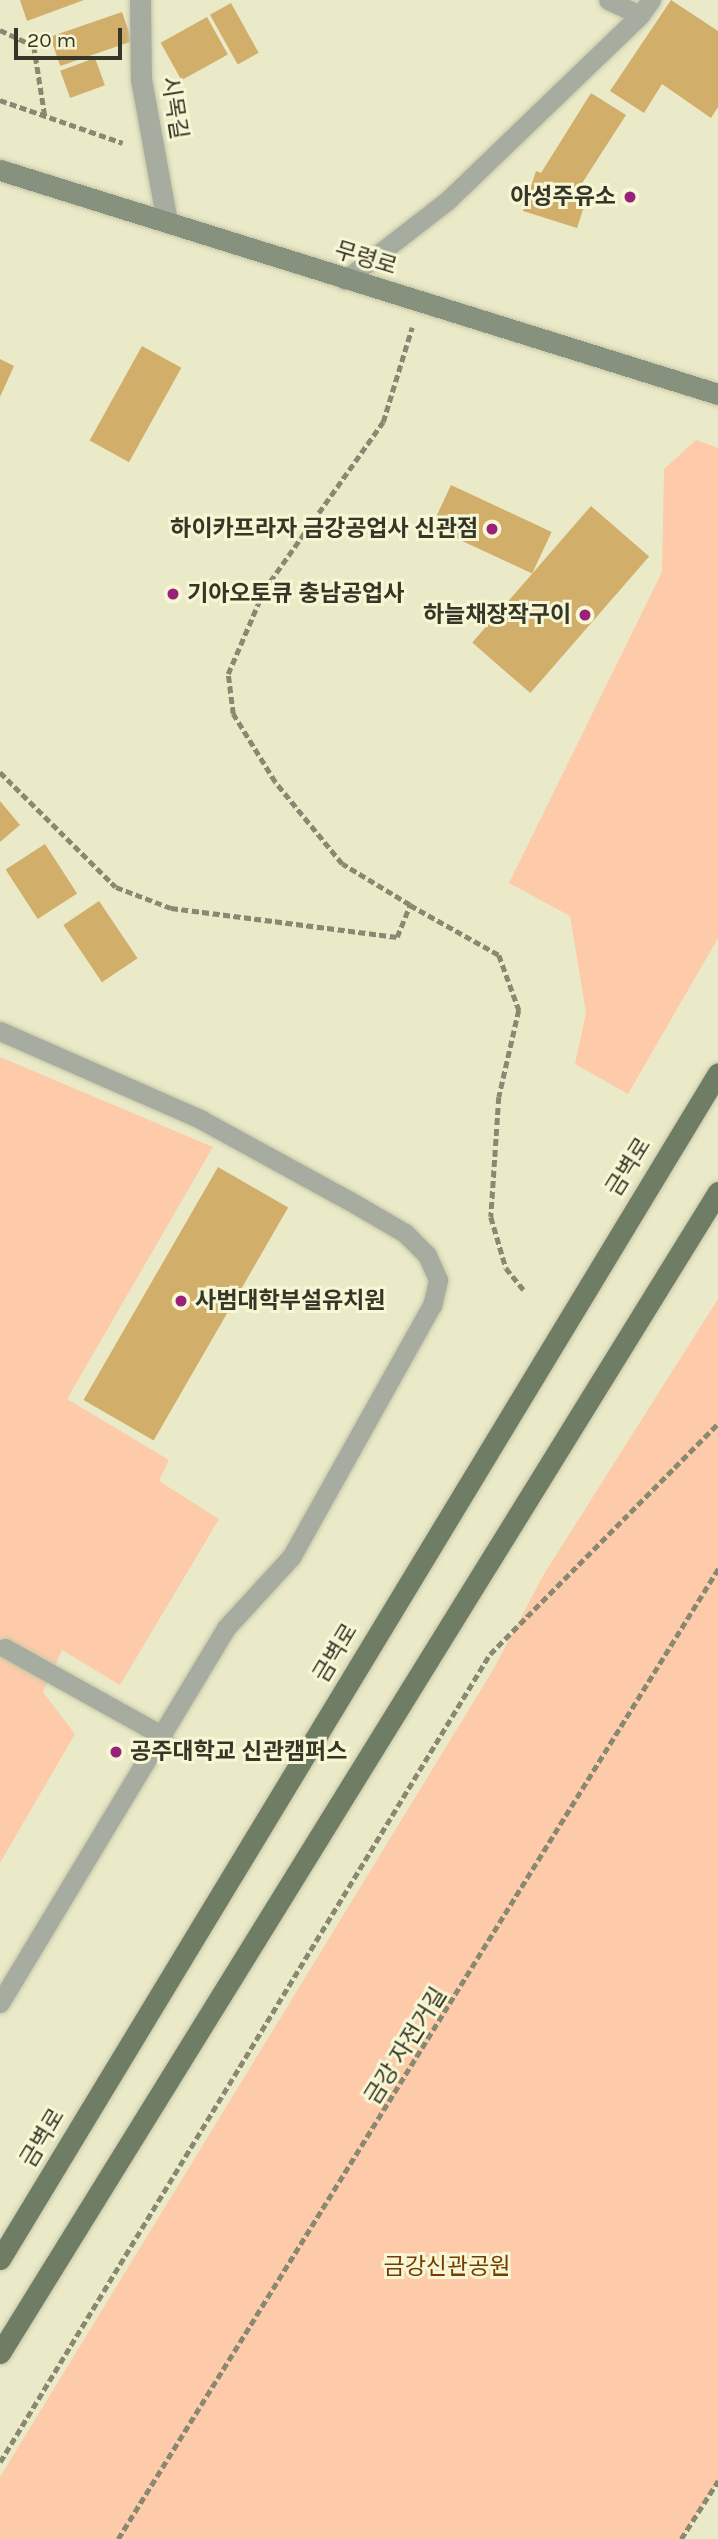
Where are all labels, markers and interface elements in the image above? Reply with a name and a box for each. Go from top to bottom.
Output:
scale bar [18,14,126,58]
text: 20 m [27,28,76,52]
street label: 시목길 [155,74,193,142]
place label: 아성주유소 [510,183,616,211]
marker: 아성주유소 [622,189,638,205]
street label: 무령로 [332,237,400,281]
place label: 하이카프라자 금강공업사 신관점 [170,515,478,543]
marker: 하이카프라자 금강공업사 신관점 [484,521,500,537]
place label: 기아오토큐 충남공업사 [187,580,404,608]
marker: 기아오토큐 충남공업사 [165,586,181,602]
place label: 하늘채장작구이 [423,601,571,629]
marker: 하늘채장작구이 [577,607,593,623]
street label: 금벽로 [600,1133,658,1201]
place label: 사범대학부설유치원 [195,1287,385,1315]
marker: 사범대학부설유치원 [173,1293,189,1309]
street label: 금벽로 [308,1619,364,1687]
place label: 공주대학교 신관캠퍼스 [130,1738,347,1766]
marker: 공주대학교 신관캠퍼스 [108,1744,124,1760]
street label: 금강 자전거길 [359,1983,453,2109]
street label: 금벽로 [15,2104,71,2172]
park label: 금강신관공원 [384,2253,510,2281]

